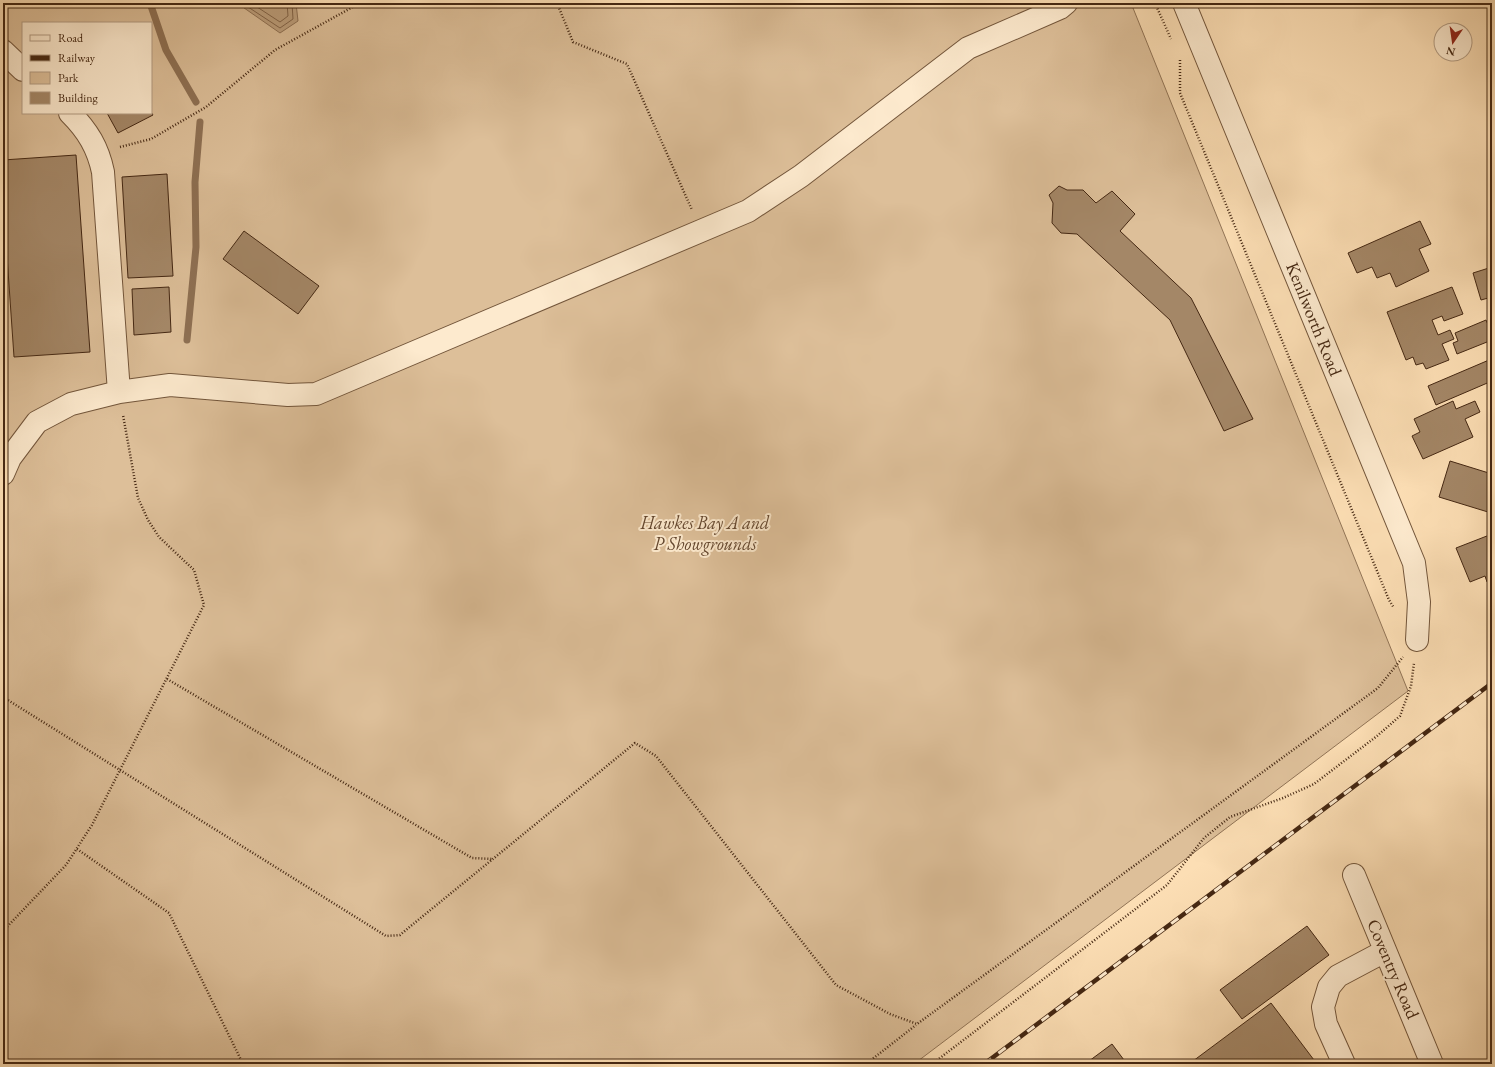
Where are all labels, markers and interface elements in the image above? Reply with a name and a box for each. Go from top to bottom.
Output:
legend [22,22,152,114]
north arrow [1433,22,1473,62]
text: Road [58,30,84,46]
text: N [1445,44,1457,60]
text: Railway [58,50,96,66]
text: Park [58,70,79,86]
text: Building [58,90,99,106]
street label: Kenilworth Road [1281,259,1348,380]
park label: Hawkes Bay A and P Showgrounds [640,511,770,556]
street label: Coventry Road [1362,915,1425,1023]

